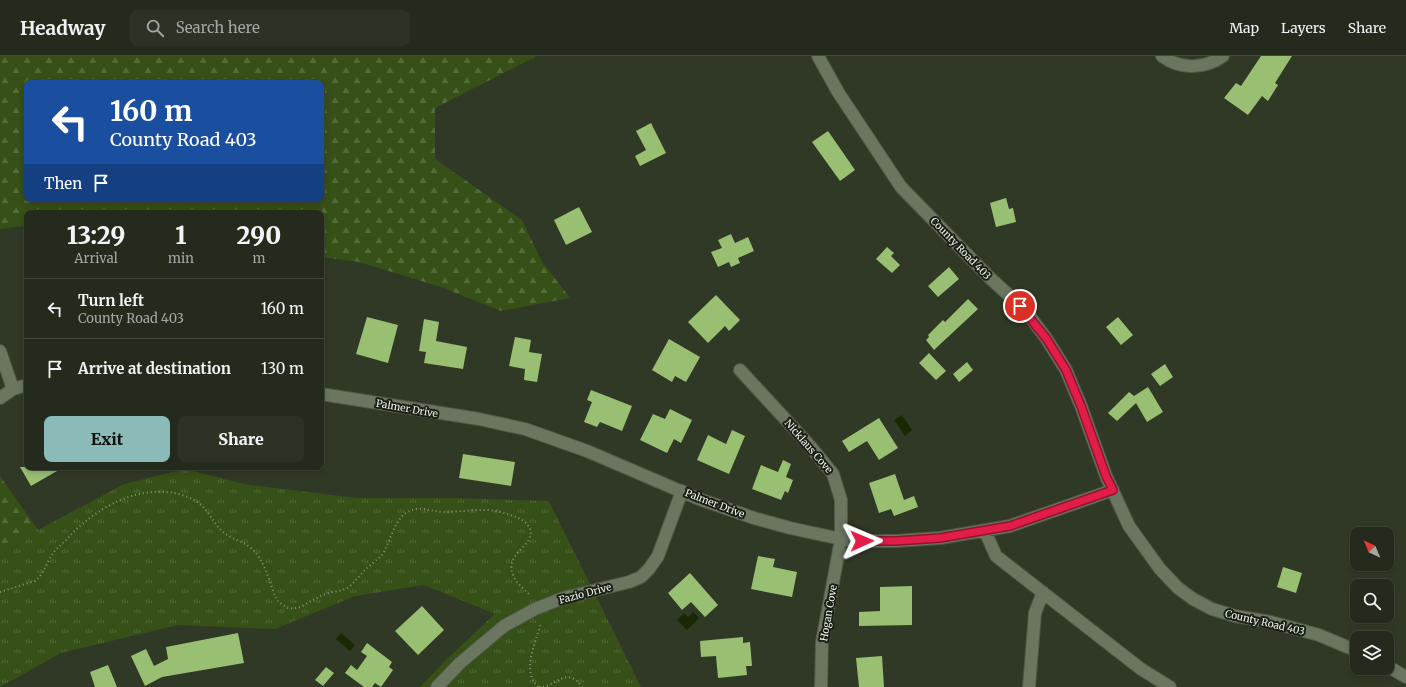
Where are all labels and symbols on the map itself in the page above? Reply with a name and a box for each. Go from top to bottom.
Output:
street label: County Road 403 [928,215,994,282]
pin [1003,289,1037,323]
street label: Palmer Drive [375,397,439,420]
street label: Nicklaus Cove [782,417,836,476]
street label: Palmer Drive [683,486,746,521]
position arrow [841,520,883,562]
north arrow [1350,527,1394,571]
street label: Fazio Drive [557,580,613,607]
street label: Hogan Cove [817,584,840,642]
street label: County Road 403 [1224,607,1306,638]

